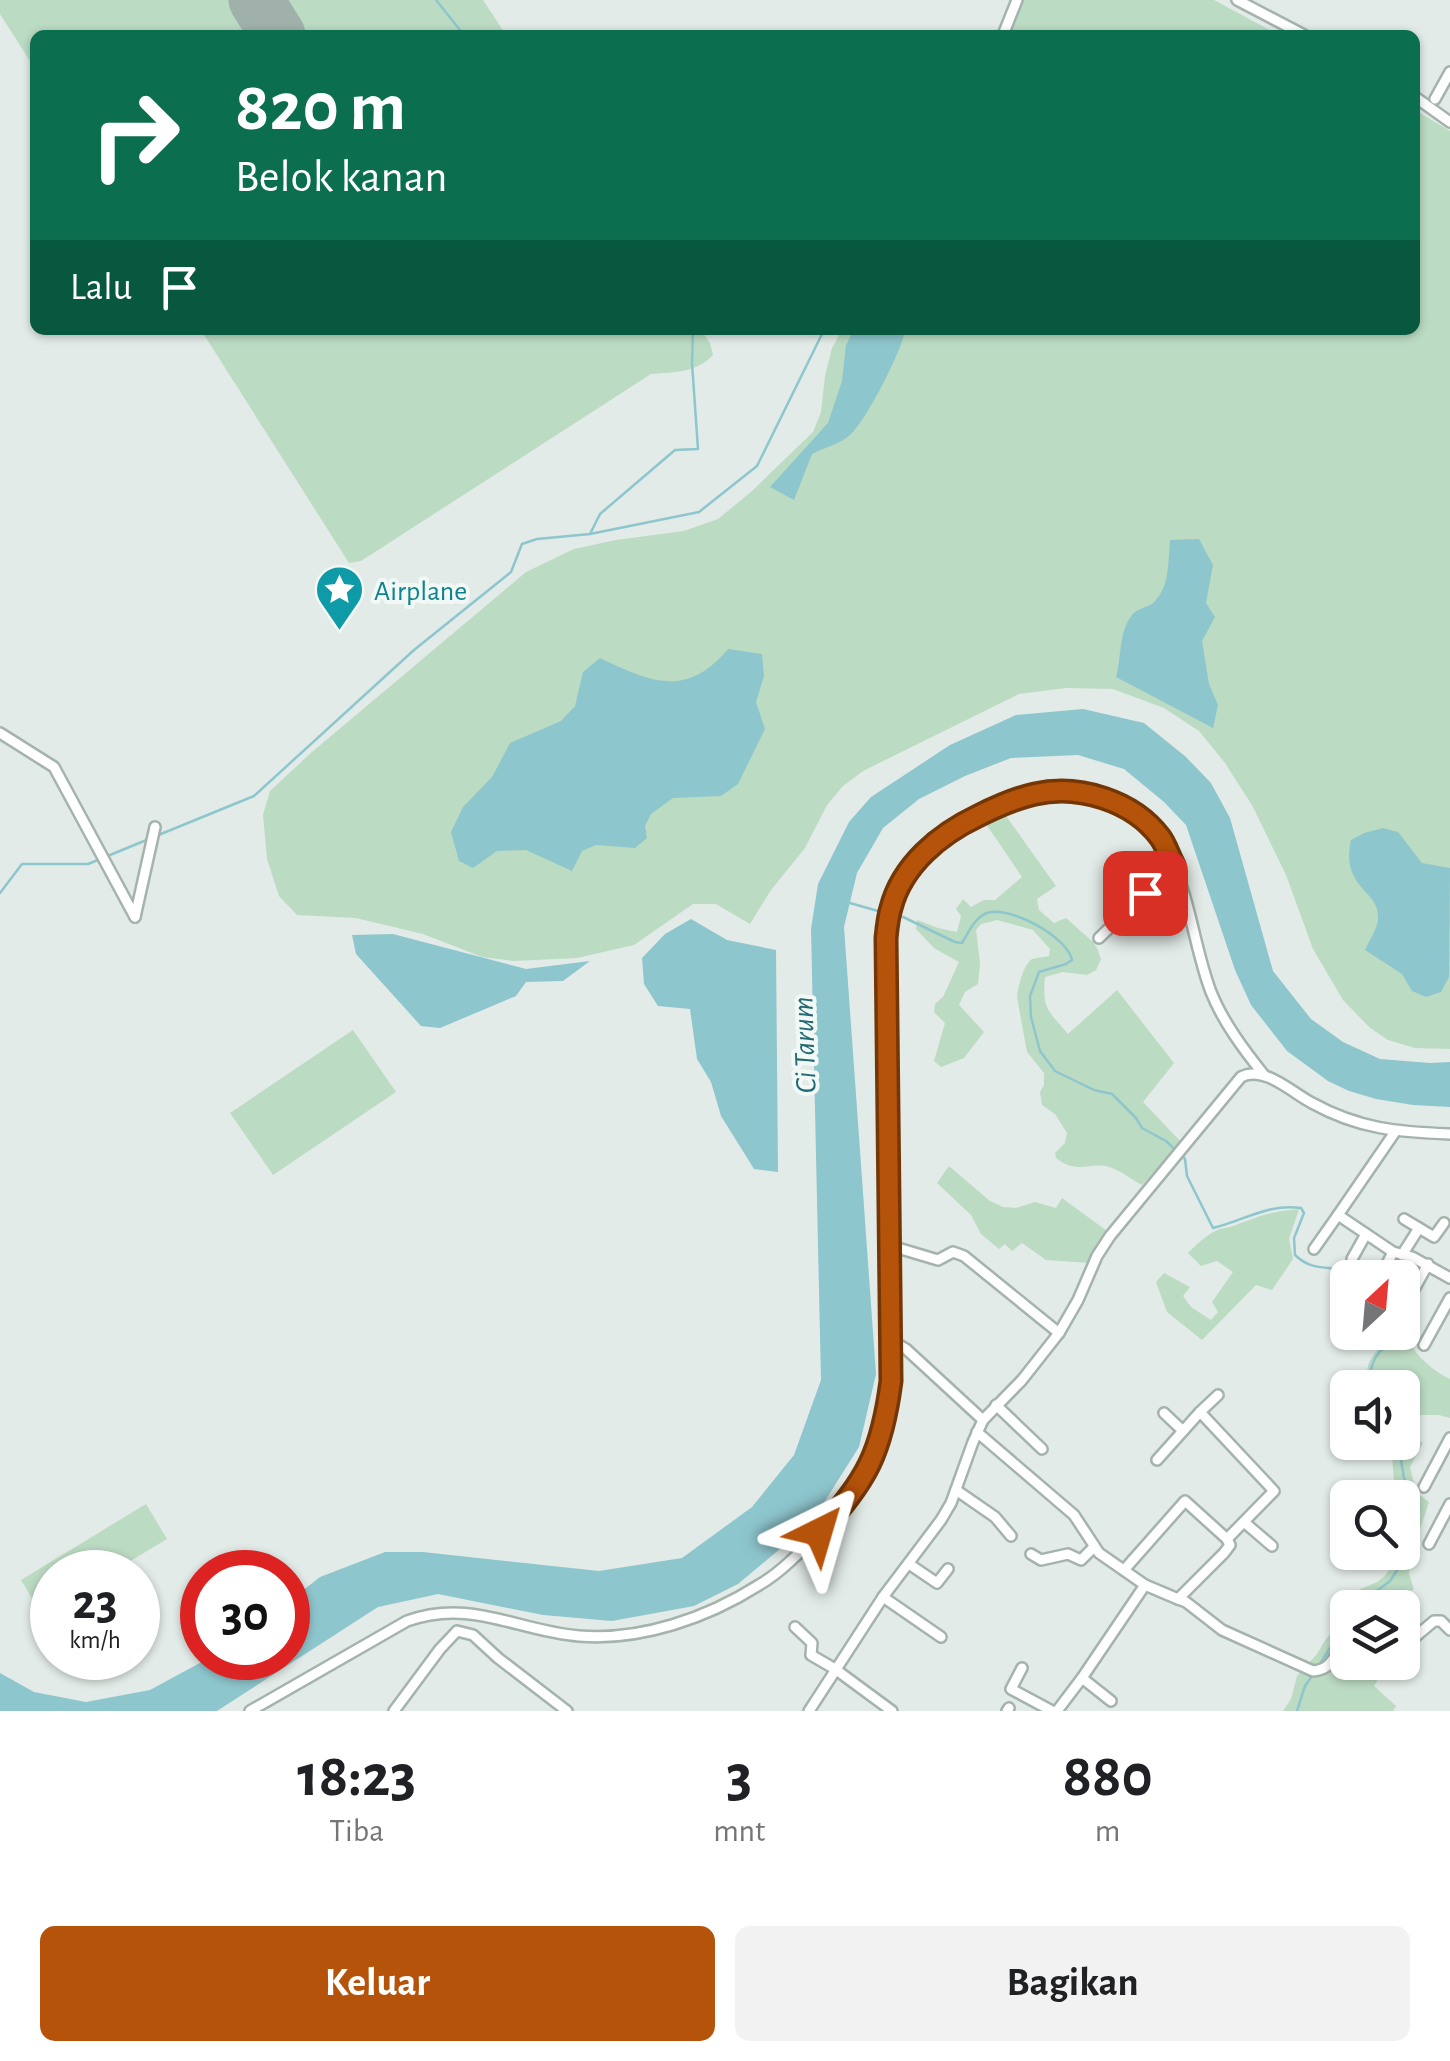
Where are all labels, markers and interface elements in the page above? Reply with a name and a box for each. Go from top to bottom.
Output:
icon: right [70,70,200,200]
text: 820 m [235,73,406,143]
text: Belok kanan [235,155,447,200]
icon: arrive [152,260,207,315]
text: Lalu [70,269,132,307]
place icon: Airplane [313,564,365,632]
place label: Airplane [374,578,467,606]
pin [1103,851,1188,936]
icon: arrive [1118,866,1173,921]
water label: Ci Tarum [788,996,822,1094]
north arrow [1330,1260,1420,1350]
map controls [1330,1260,1420,1680]
button: sound [1330,1370,1420,1460]
position arrow [767,1480,871,1584]
button: search [1330,1480,1420,1570]
speed limit sign: 30 [180,1550,310,1680]
text: 23 [72,1578,118,1628]
button: layers [1330,1590,1420,1680]
text: km/h [69,1628,121,1653]
text: 18:23 [297,1747,416,1807]
text: 3 [726,1747,752,1807]
text: 880 [1062,1747,1153,1807]
text: Tiba [329,1815,384,1847]
text: mnt [713,1815,765,1847]
text: m [1095,1815,1120,1847]
button: Keluar [40,1926,715,2041]
button: Bagikan [735,1926,1410,2041]

